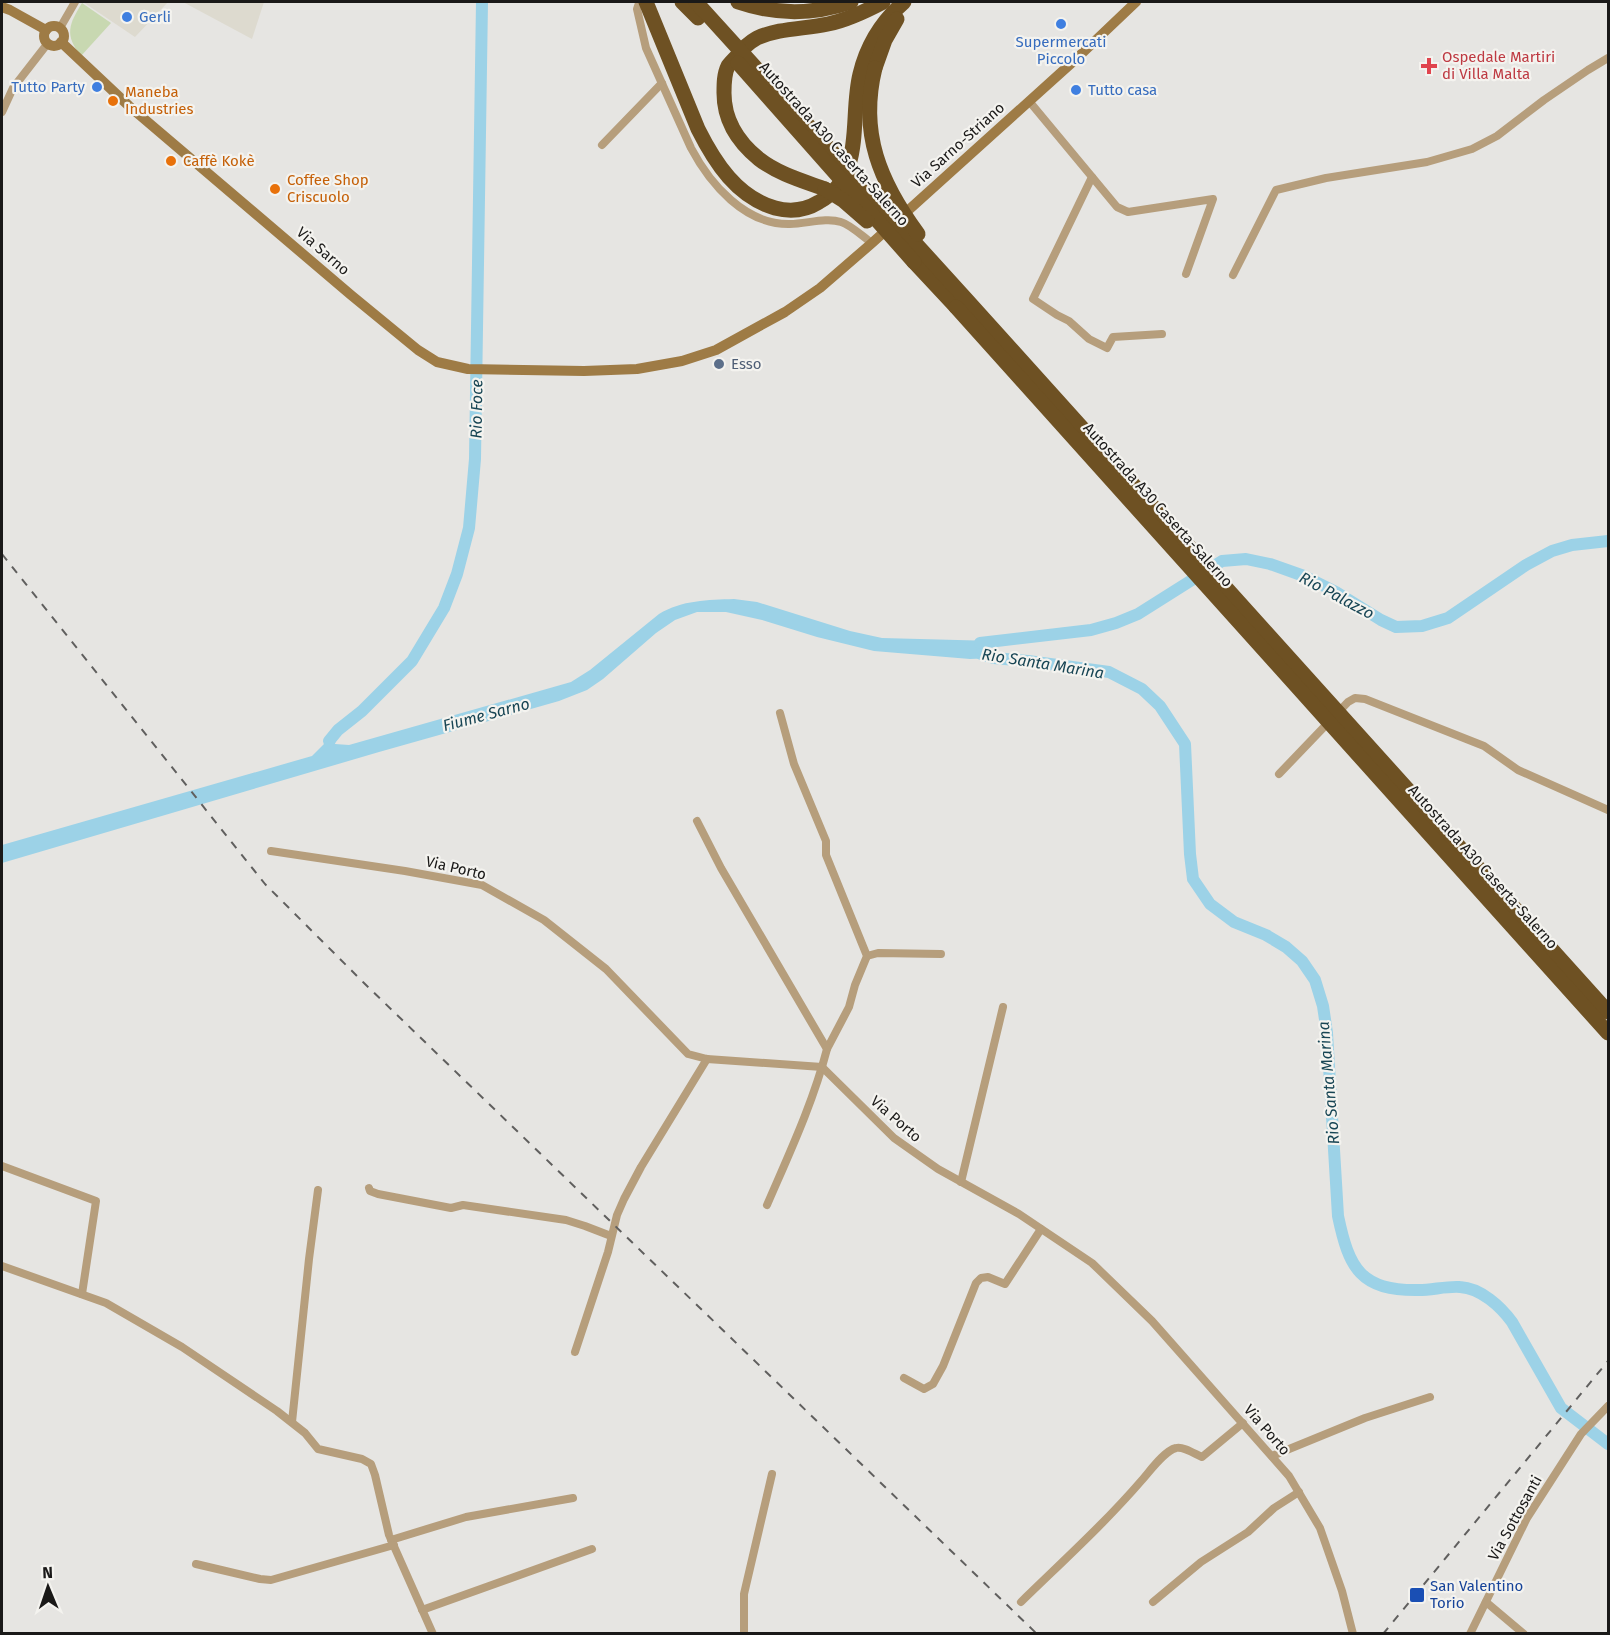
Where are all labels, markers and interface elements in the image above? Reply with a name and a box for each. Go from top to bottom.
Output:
place label: Gerli [139,8,171,26]
marker: Gerli [120,10,134,24]
marker: Supermercati Piccolo [1054,17,1068,31]
place label: Supermercati Piccolo [1016,33,1106,68]
place label: Ospedale Martiri di Villa Malta [1442,48,1555,83]
marker: Ospedale Martiri di Villa Malta [1420,57,1438,75]
street label: Autostrada A30 Caserta-Salerno [755,58,913,230]
place label: Tutto Party [11,78,86,96]
marker: Tutto Party [90,80,104,94]
place label: Tutto casa [1088,81,1157,99]
place label: Maneba Industries [125,83,194,118]
marker: Tutto casa [1069,83,1083,97]
marker: Maneba Industries [106,94,120,108]
street label: Via Sarno-Striano [908,98,1008,192]
place label: Caffè Kokè [183,152,255,170]
marker: Caffè Kokè [164,154,178,168]
place label: Coffee Shop Criscuolo [287,171,369,206]
marker: Coffee Shop Criscuolo [268,182,282,196]
street label: Via Sarno [293,223,353,279]
place label: Esso [731,355,762,373]
marker: Esso [712,357,726,371]
water label: Rio Foce [466,379,487,439]
street label: Autostrada A30 Caserta-Salerno [1079,419,1237,591]
water label: Rio Palazzo [1296,568,1377,623]
water label: Rio Santa Marina [980,644,1105,683]
water label: Fiume Sarno [441,694,532,735]
street label: Autostrada A30 Caserta-Salerno [1404,781,1562,953]
street label: Via Porto [424,852,488,884]
water label: Rio Santa Marina [1314,1021,1343,1145]
street label: Via Porto [867,1092,925,1146]
street label: Via Porto [1240,1401,1294,1459]
street label: Via Sottosanti [1484,1472,1546,1564]
north arrow [18,1557,78,1617]
text: N [42,1563,53,1582]
place label: San Valentino Torio [1430,1577,1523,1612]
marker: San Valentino Torio [1408,1586,1426,1604]

